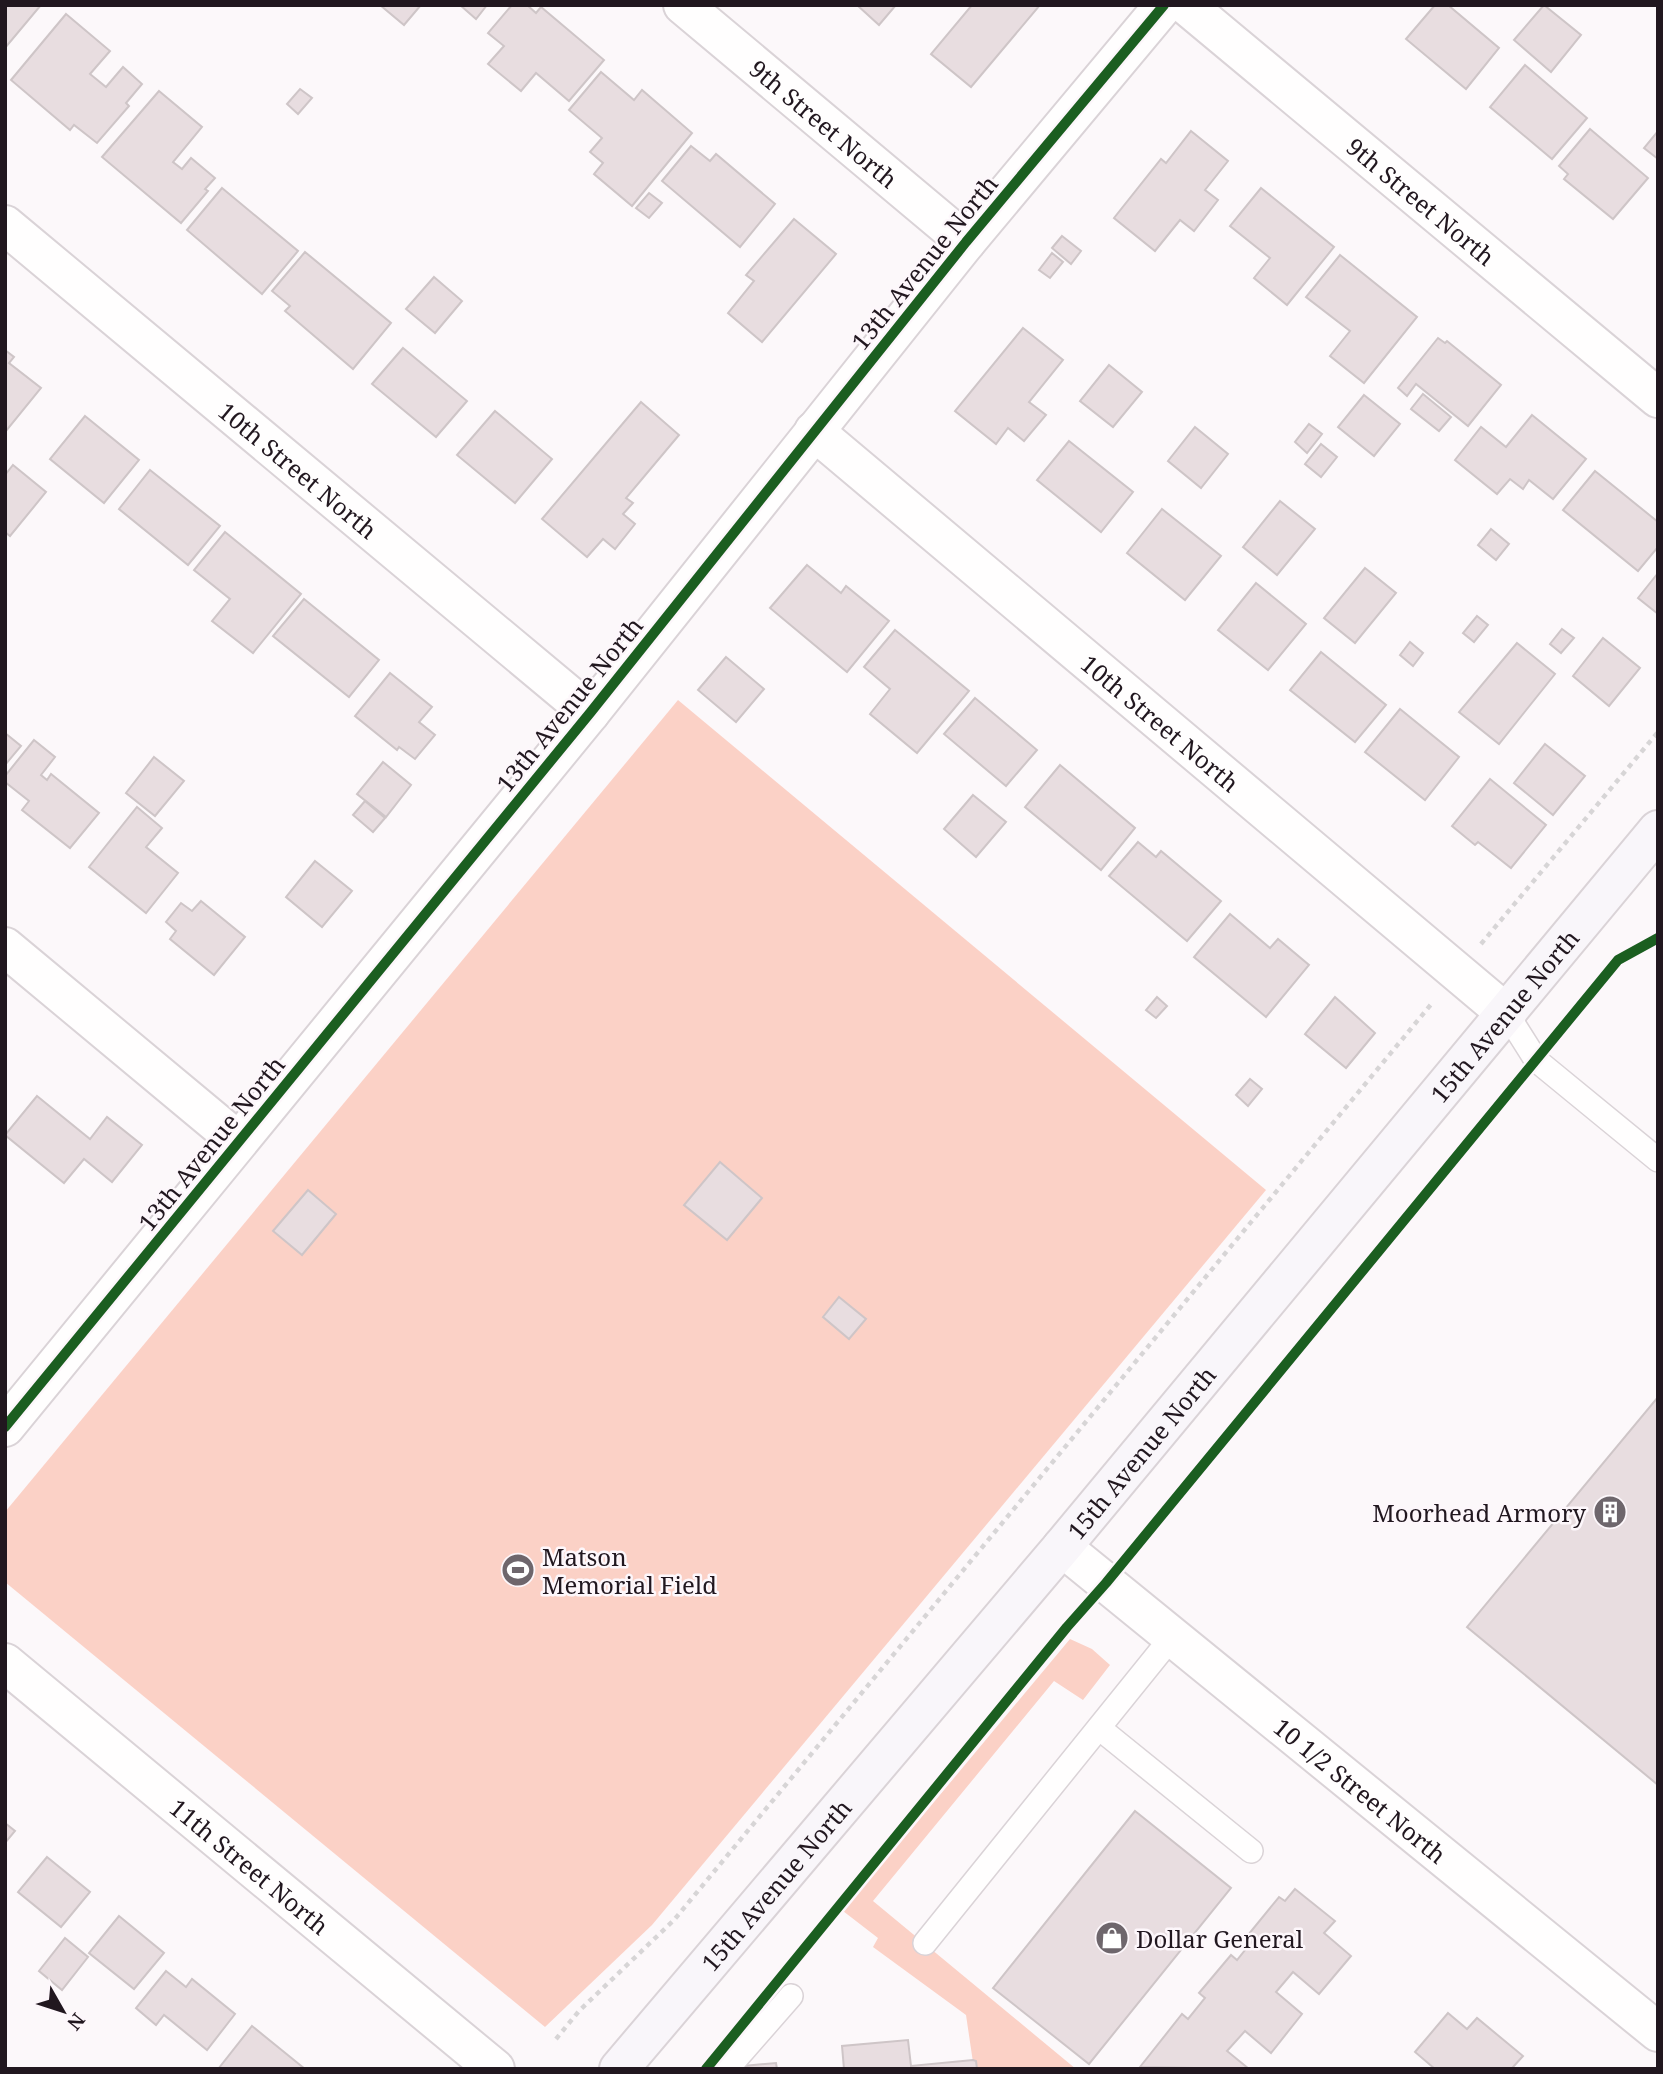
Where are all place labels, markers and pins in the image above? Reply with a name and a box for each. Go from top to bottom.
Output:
building icon: Moorhead Armory [1591,1493,1629,1531]
place label: Moorhead Armory [1372,1496,1586,1529]
place label: Matson Memorial Field [542,1540,717,1601]
sports icon: Matson Memorial Field [499,1551,537,1589]
shop icon: Dollar General [1093,1919,1131,1957]
place label: Dollar General [1136,1922,1304,1955]

